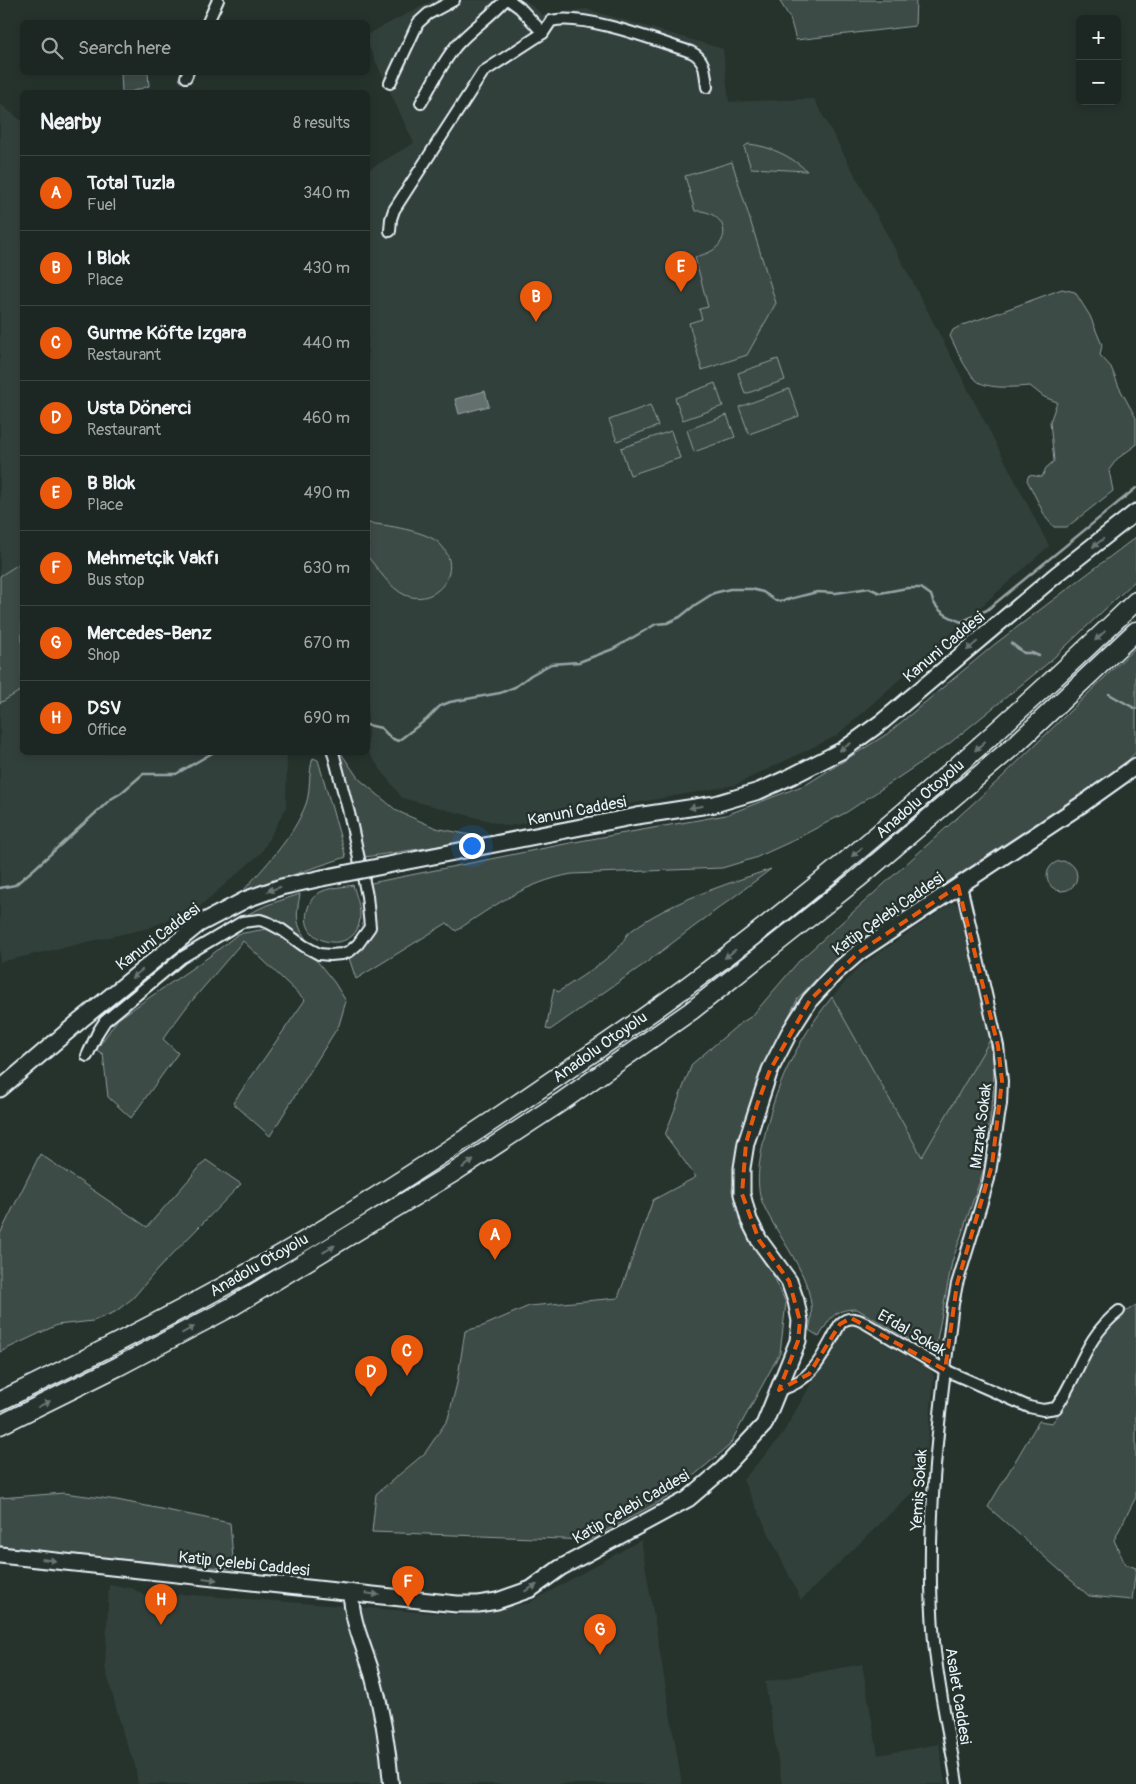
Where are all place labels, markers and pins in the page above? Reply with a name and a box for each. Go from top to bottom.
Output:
pin: E [665,251,697,292]
pin: B [520,281,552,322]
pin: A [479,1219,511,1260]
pin: C [391,1335,423,1376]
pin: D [355,1356,387,1397]
pin: F [392,1566,424,1607]
pin: H [145,1584,177,1625]
pin: G [584,1614,616,1655]

